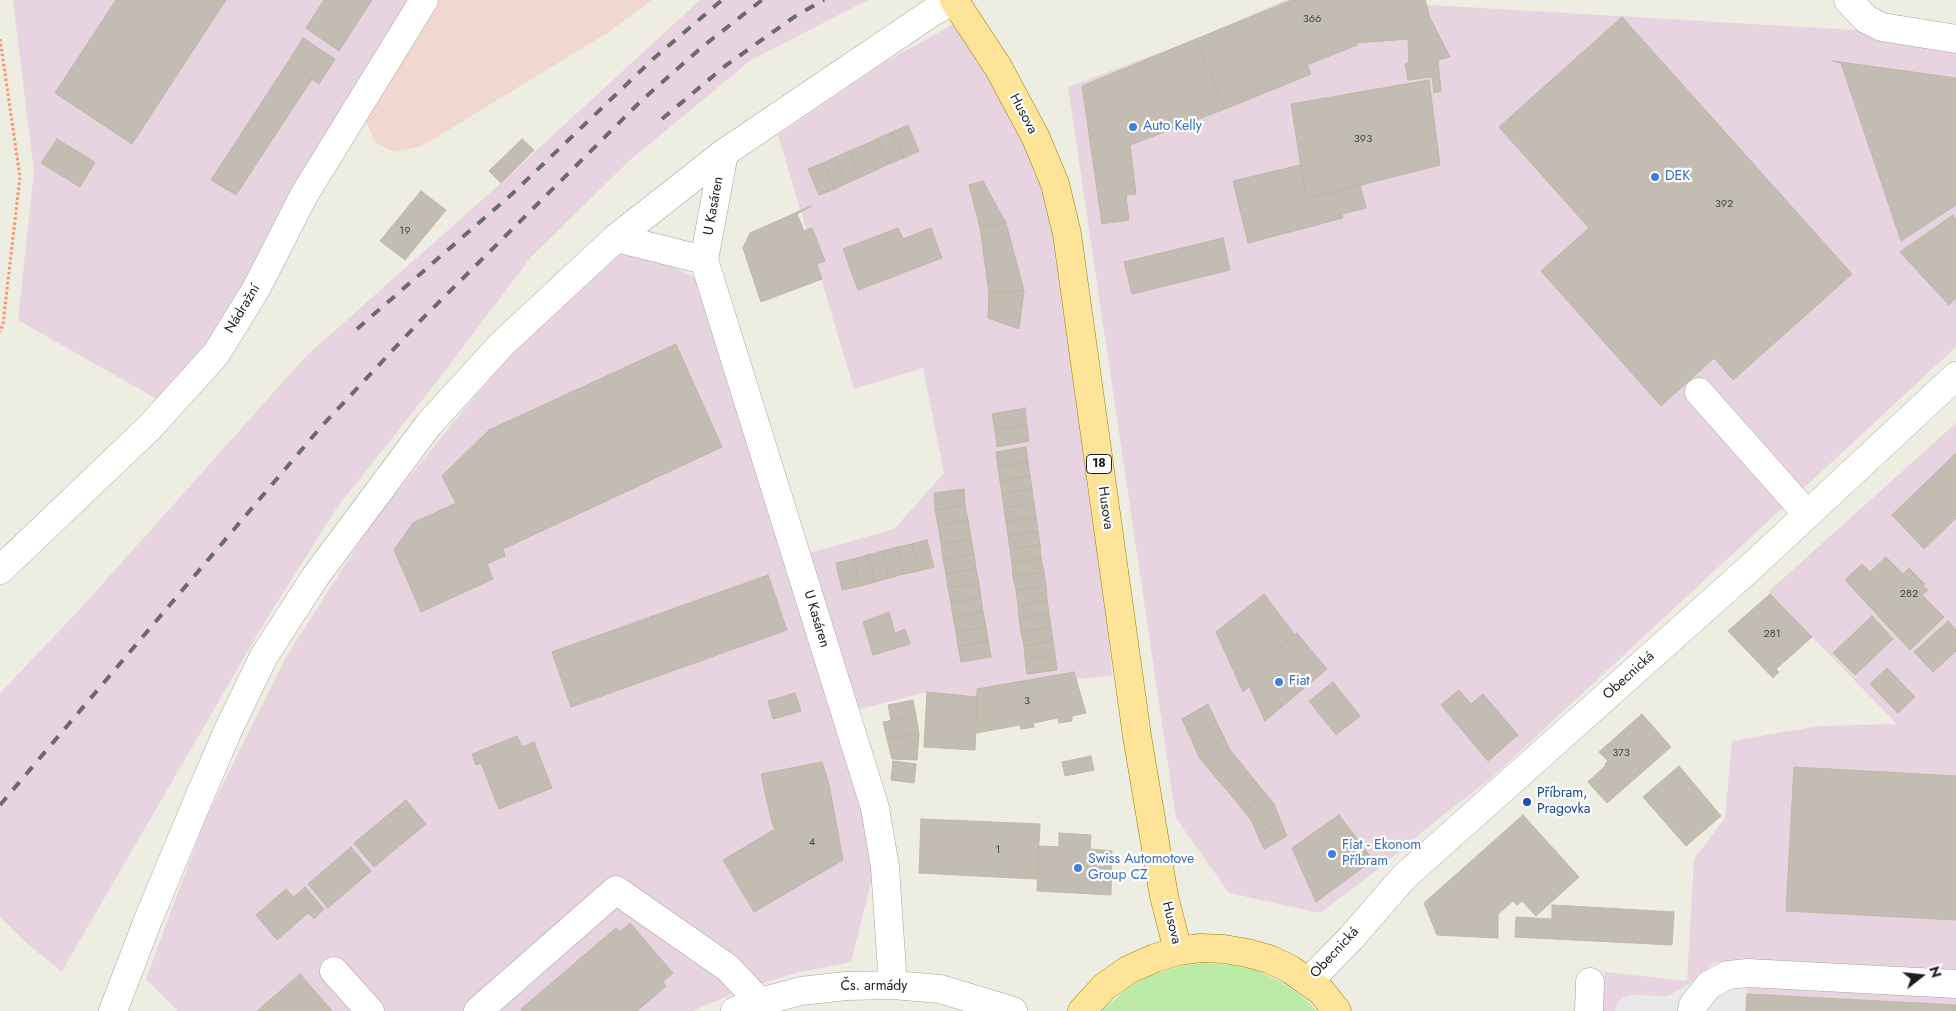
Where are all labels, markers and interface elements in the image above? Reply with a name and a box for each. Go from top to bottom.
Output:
house number: 366 [1303,12,1321,26]
street label: Husova [1005,91,1041,137]
place label: Auto Kelly [1143,119,1202,135]
marker: Auto Kelly [1127,121,1139,133]
house number: 393 [1354,132,1372,146]
place label: DEK [1665,169,1690,185]
marker: DEK [1649,171,1661,183]
street label: U Kasáren [701,175,727,237]
house number: 392 [1715,197,1733,211]
house number: 19 [399,224,411,238]
street label: Nádražní [222,281,264,337]
road number: 18 [1086,454,1112,474]
street label: Husova [1094,485,1116,531]
house number: 282 [1900,587,1918,601]
street label: U Kasáren [799,588,833,650]
house number: 281 [1763,627,1781,641]
street label: Obecnická [1600,648,1658,704]
place label: Fiat [1289,674,1310,690]
marker: Fiat [1273,676,1285,688]
house number: 3 [1024,694,1030,708]
house number: 373 [1612,746,1630,760]
place label: Příbram, Pragovka [1537,786,1590,819]
marker: Příbram, Pragovka [1521,796,1533,808]
house number: 4 [809,835,815,849]
place label: Fiat - Ekonom Příbram [1342,838,1421,870]
house number: 1 [996,843,1000,857]
marker: Fiat - Ekonom Příbram [1326,848,1338,860]
place label: Swiss Automotove Group CZ [1088,852,1194,884]
marker: Swiss Automotove Group CZ [1072,862,1084,874]
street label: Husova [1158,900,1184,946]
street label: Obecnická [1307,924,1363,982]
north arrow [1896,951,1946,1001]
text: N [1924,964,1947,980]
street label: Čs. armády [840,979,908,995]

